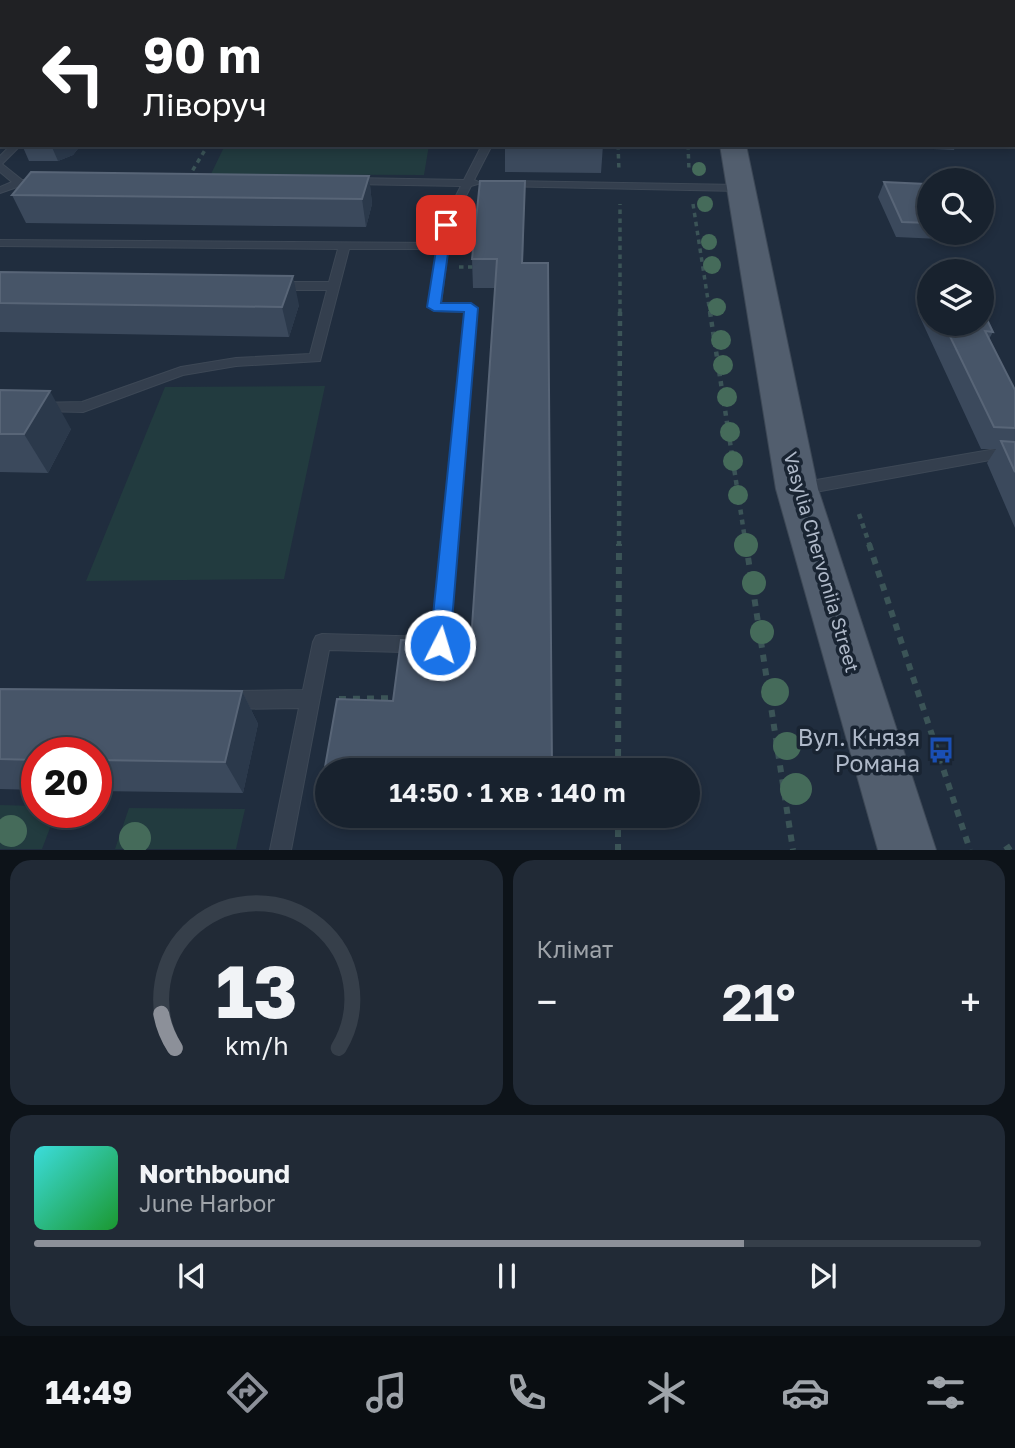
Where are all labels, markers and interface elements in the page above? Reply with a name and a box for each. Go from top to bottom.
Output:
text: 90 m [143,25,261,84]
icon: left [28,28,119,119]
text: Ліворуч [143,85,267,123]
map controls [917,168,994,336]
button: search [917,168,994,245]
pin [416,195,476,255]
icon: arrive [427,206,465,244]
button: layers [917,259,994,336]
street label: Vasylia Chervoniia Street [779,449,865,675]
position arrow [403,608,477,682]
place label: Вул. Князя Романа [798,723,920,777]
bus stop icon: Вул. Князя Романа [926,735,956,765]
speed limit sign: 20 [21,737,112,828]
text: 14:50 · 1 хв · 140 m [389,777,626,808]
text: Клімат [537,935,613,963]
text: 13 [215,948,297,1035]
text: 21° [722,970,796,1032]
text: − [537,979,557,1024]
text: + [960,979,981,1024]
text: km/h [224,1030,288,1061]
text: Northbound [139,1158,290,1189]
text: June Harbor [139,1189,275,1217]
icon: previous [173,1257,211,1295]
icon: pause [488,1257,526,1295]
icon: next [804,1257,842,1295]
icon: directions [223,1368,272,1417]
icon: music [362,1368,411,1417]
icon: phone [502,1368,551,1417]
icon: climate [642,1368,691,1417]
icon: car [781,1368,830,1417]
icon: filters [921,1368,970,1417]
text: 14:49 [45,1373,132,1411]

